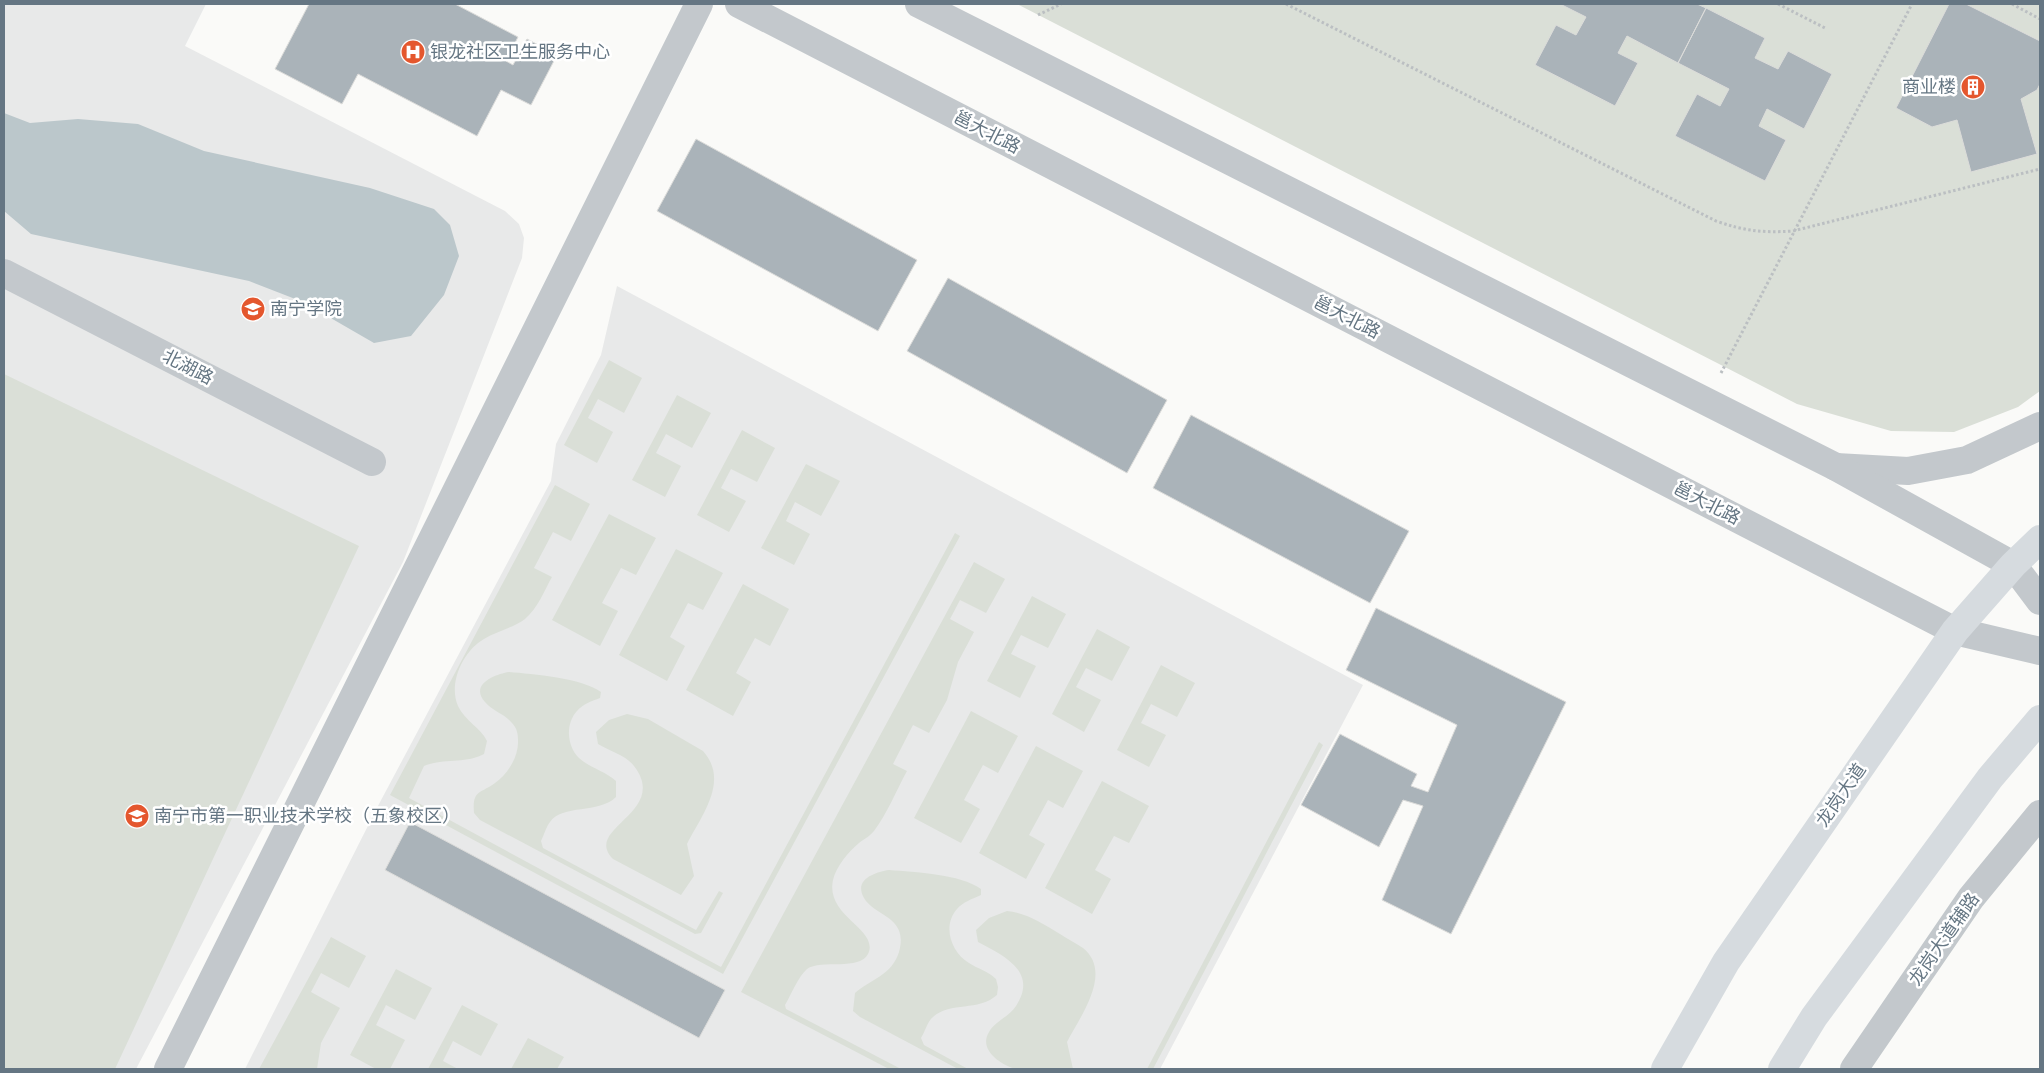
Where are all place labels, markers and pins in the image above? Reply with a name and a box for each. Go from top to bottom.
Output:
hospital icon: 银龙社区卫生服务中心 [400,39,426,65]
place label: 银龙社区卫生服务中心 [430,40,610,63]
building icon: 商业楼 [1960,74,1986,100]
place label: 商业楼 [1902,75,1956,98]
school or university icon: 南宁学院 [240,296,266,322]
place label: 南宁学院 [270,297,342,320]
school or university icon: 南宁市第一职业技术学校（五象校区） [124,803,150,829]
place label: 南宁市第一职业技术学校（五象校区） [154,804,460,827]

